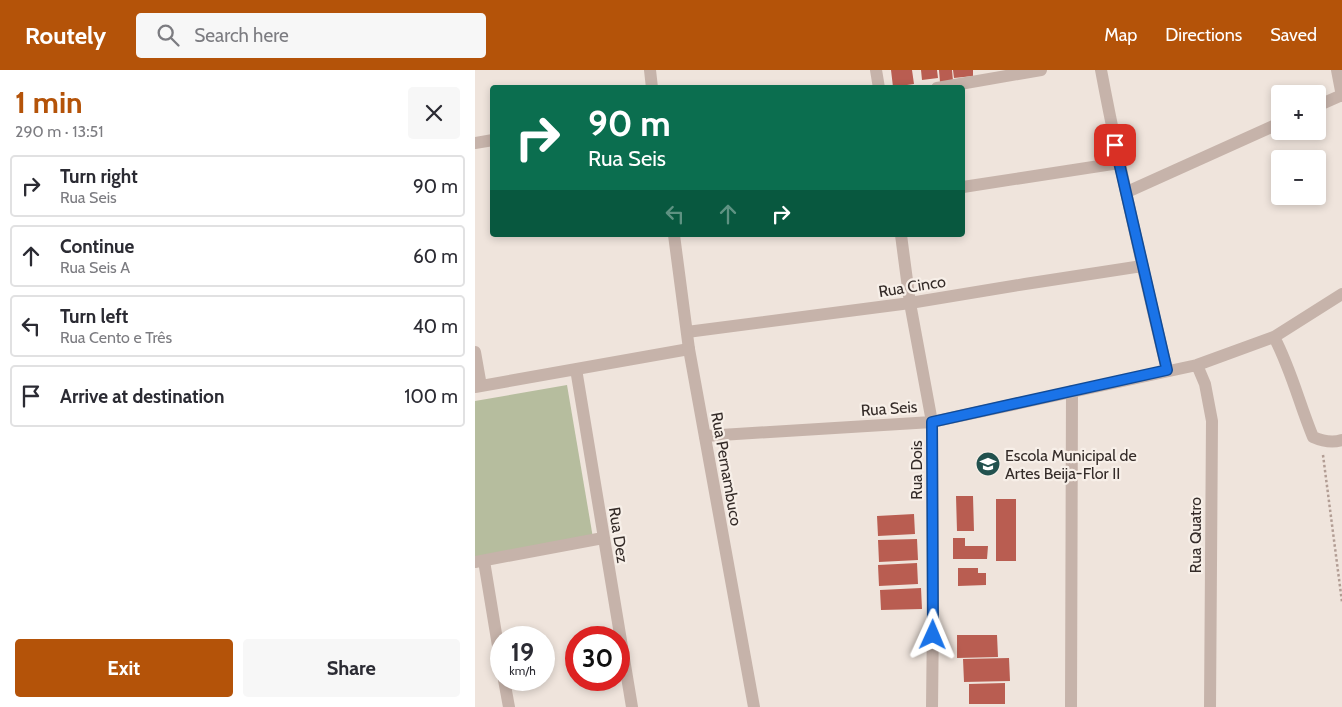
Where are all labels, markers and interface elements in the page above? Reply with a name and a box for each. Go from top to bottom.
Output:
search box [136,13,486,58]
text: Routely [25,21,106,50]
icon: search [154,21,182,49]
text: Search here [194,24,289,47]
text: Map [1104,24,1137,46]
text: Directions [1165,24,1242,46]
text: Saved [1270,24,1317,46]
text: 1 min [15,84,83,121]
map controls [1271,85,1326,205]
button: + [1271,85,1326,140]
button: close [408,87,460,139]
text: 90 m [588,102,671,145]
icon: right [505,105,570,170]
text: 290 m · 13:51 [15,122,103,141]
pin [1094,124,1136,166]
icon: arrive [1101,131,1129,159]
text: Rua Seis [588,145,666,172]
button: − [1271,150,1326,205]
text: Turn right [60,165,138,188]
icon: right [17,172,45,200]
text: 90 m [413,175,458,198]
text: Rua Seis [60,188,117,207]
icon: left [661,200,689,228]
icon: ahead [714,200,742,228]
icon: right [767,200,795,228]
text: Continue [60,235,134,258]
icon: ahead [17,242,45,270]
text: 60 m [413,245,458,268]
text: Rua Seis A [60,258,130,277]
street label: Rua Cinco [877,272,947,301]
text: Turn left [60,305,128,328]
icon: left [17,312,45,340]
text: 40 m [413,315,458,338]
text: Rua Cento e Três [60,328,172,347]
icon: arrive [17,382,45,410]
text: Arrive at destination [60,385,224,408]
text: 100 m [404,385,458,408]
street label: Rua Seis [860,397,918,420]
street label: Rua Pernambuco [707,411,746,528]
street label: Rua Dois [907,440,926,500]
place label: Escola Municipal de Artes Beija-Flor II [1005,446,1137,483]
school or university icon: Escola Municipal de Artes Beija-Flor II [975,451,1001,477]
street label: Rua Quatro [1186,497,1205,573]
street label: Rua Dez [605,506,632,565]
position arrow [906,608,958,660]
speed limit sign: 30 [565,626,630,691]
text: 19 [511,637,534,667]
button: Exit [15,639,233,697]
button: Share [243,639,460,697]
text: km/h [509,663,536,678]

